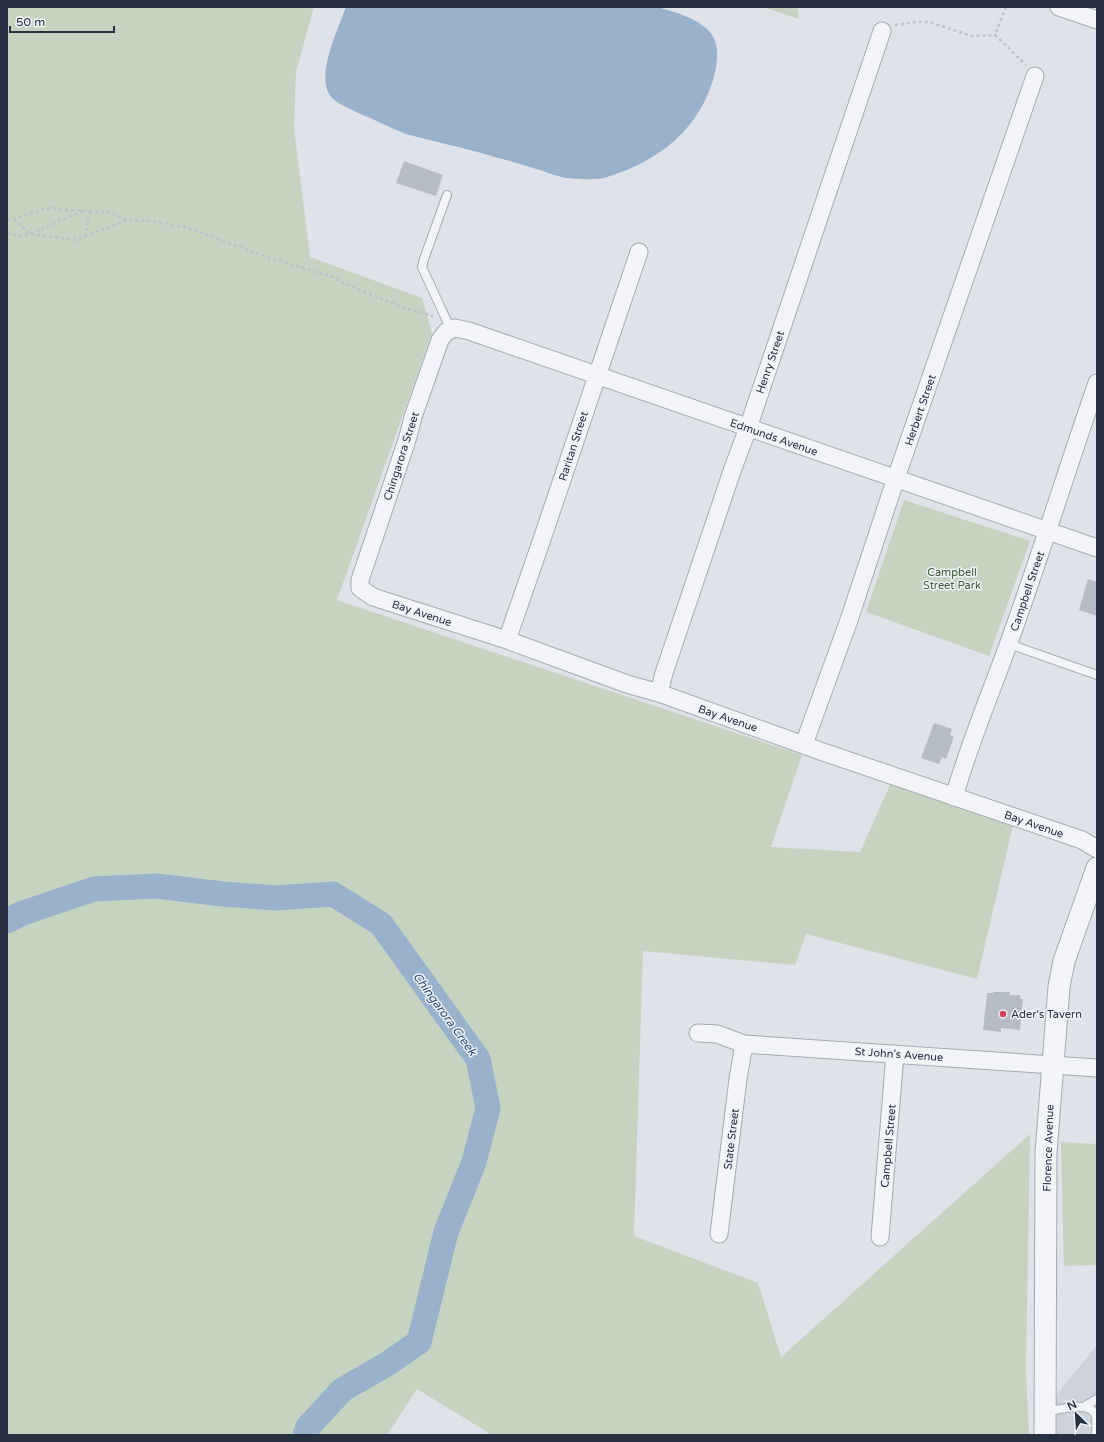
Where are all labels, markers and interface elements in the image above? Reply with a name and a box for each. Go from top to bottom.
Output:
scale bar [10,8,114,34]
text: 50 m [16,15,45,29]
street label: Henry Street [754,329,787,395]
street label: Herbert Street [902,373,939,447]
street label: Chingarora Street [381,410,422,502]
street label: Raritan Street [556,410,591,483]
street label: Edmunds Avenue [728,416,819,459]
street label: Campbell Street [1008,549,1047,633]
park label: Campbell Street Park [923,566,981,592]
street label: Bay Avenue [390,598,453,629]
street label: Bay Avenue [696,702,759,735]
street label: Bay Avenue [1002,808,1065,841]
water label: Chingarora Creek [410,970,481,1059]
place label: Ader's Tavern [1011,1008,1082,1021]
marker: Ader's Tavern [998,1009,1008,1019]
street label: St John's Avenue [854,1045,944,1064]
street label: Campbell Street [878,1104,899,1188]
street label: Florence Avenue [1040,1104,1057,1192]
street label: State Street [721,1108,742,1170]
north arrow [1056,1394,1096,1434]
text: N [1065,1398,1079,1413]

